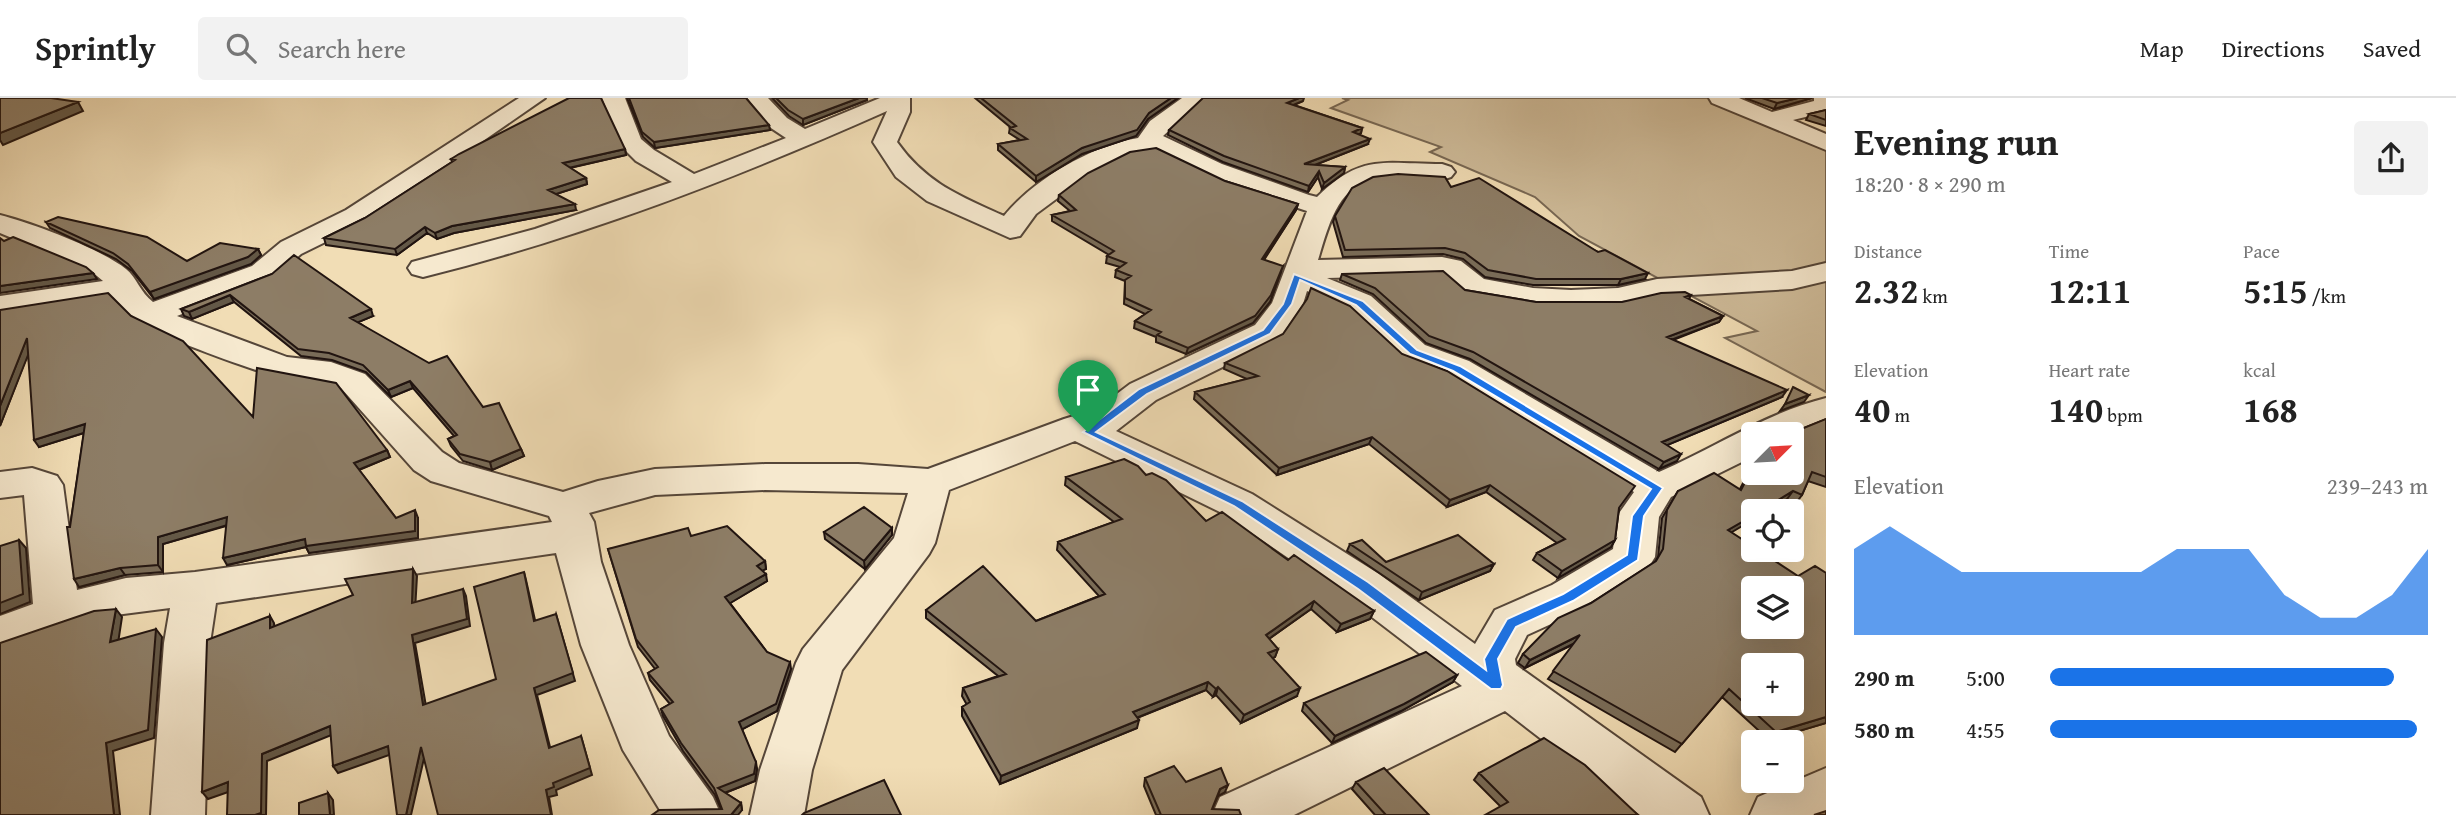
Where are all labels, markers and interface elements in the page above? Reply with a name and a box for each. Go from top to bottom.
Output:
search box [198,17,688,80]
text: Sprintly [35,24,156,72]
icon: search [222,29,260,67]
text: Search here [278,29,406,68]
text: Map [2140,31,2184,66]
text: Directions [2222,31,2325,66]
text: Saved [2363,31,2421,66]
text: Evening run [1854,113,2058,169]
button: share [2354,121,2428,195]
text: 18:20 · 8 × 290 m [1854,167,2006,200]
text: Distance [1854,237,1922,265]
text: Time [2049,237,2089,265]
text: Pace [2243,237,2280,265]
text: 2.32 [1854,265,1918,316]
text: 12:11 [2049,265,2131,316]
text: 5:15 [2243,265,2308,316]
text: km [1918,282,1948,310]
text: /km [2308,282,2346,310]
text: Elevation [1854,356,1928,384]
text: Heart rate [2049,356,2130,384]
text: kcal [2243,356,2276,384]
pin [1058,360,1118,432]
icon: arrive [1069,371,1107,409]
text: 40 [1854,384,1890,435]
text: 140 [2049,384,2103,435]
text: 168 [2243,384,2298,435]
text: m [1890,401,1910,429]
text: bpm [2103,401,2143,429]
north arrow [1741,422,1804,485]
map controls [1741,422,1804,793]
text: Elevation [1854,469,1944,502]
text: 239–243 m [2327,469,2428,502]
button: locate [1741,499,1804,562]
button: layers [1741,576,1804,639]
button: + [1741,653,1804,716]
text: 290 m [1854,661,1915,694]
text: 5:00 [1966,661,2005,694]
text: 580 m [1854,713,1915,746]
text: 4:55 [1966,713,2005,746]
button: − [1741,730,1804,793]

